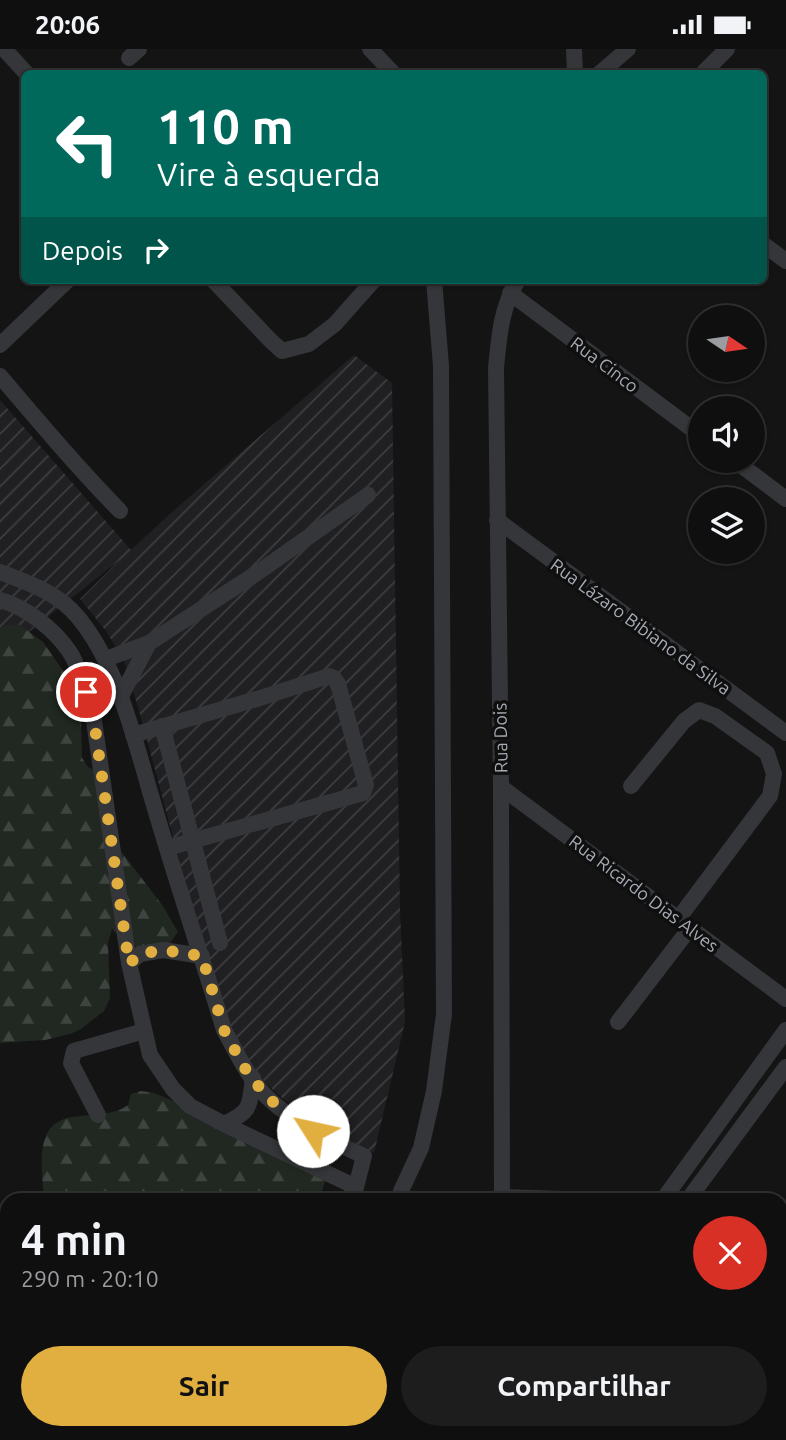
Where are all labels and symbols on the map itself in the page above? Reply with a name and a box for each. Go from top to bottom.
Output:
north arrow [688,305,765,381]
street label: Rua Cinco [567,332,643,396]
street label: Rua Lázaro Bibiano da Silva [547,554,735,698]
pin [56,662,116,722]
street label: Rua Dois [489,703,511,773]
street label: Rua Ricardo Dias Alves [566,830,723,956]
position arrow [276,1094,350,1168]

